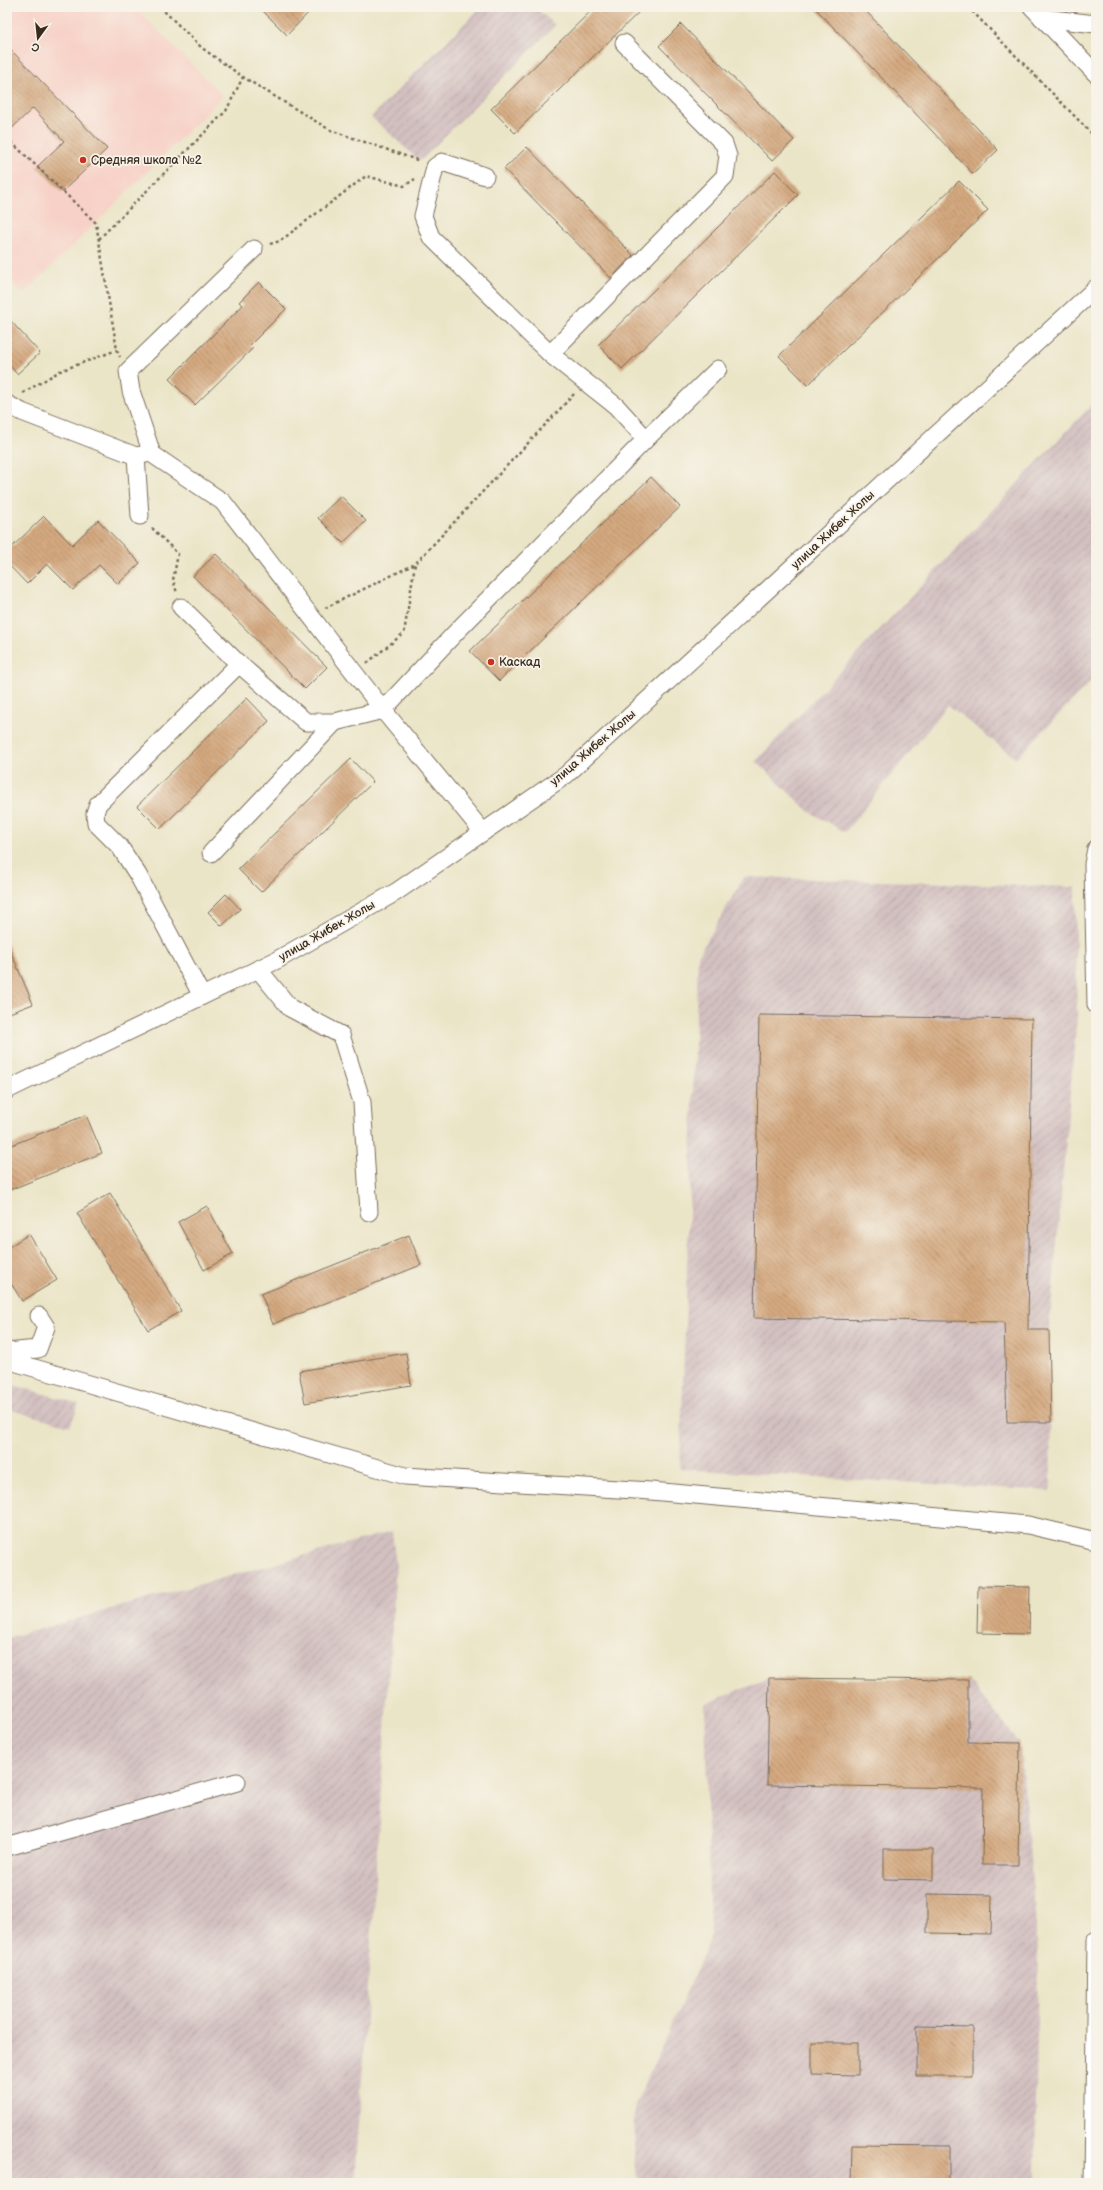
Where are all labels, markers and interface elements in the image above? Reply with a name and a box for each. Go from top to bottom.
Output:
north arrow [18,18,58,58]
text: С [30,40,41,54]
place label: Средняя школа №2 [91,153,202,168]
marker: Средняя школа №2 [78,155,88,165]
street label: улица Жибек Жолы [788,487,878,573]
place label: Каскад [499,655,541,670]
marker: Каскад [486,657,496,667]
street label: улица Жибек Жолы [547,707,639,789]
street label: улица Жибек Жолы [276,897,378,965]

